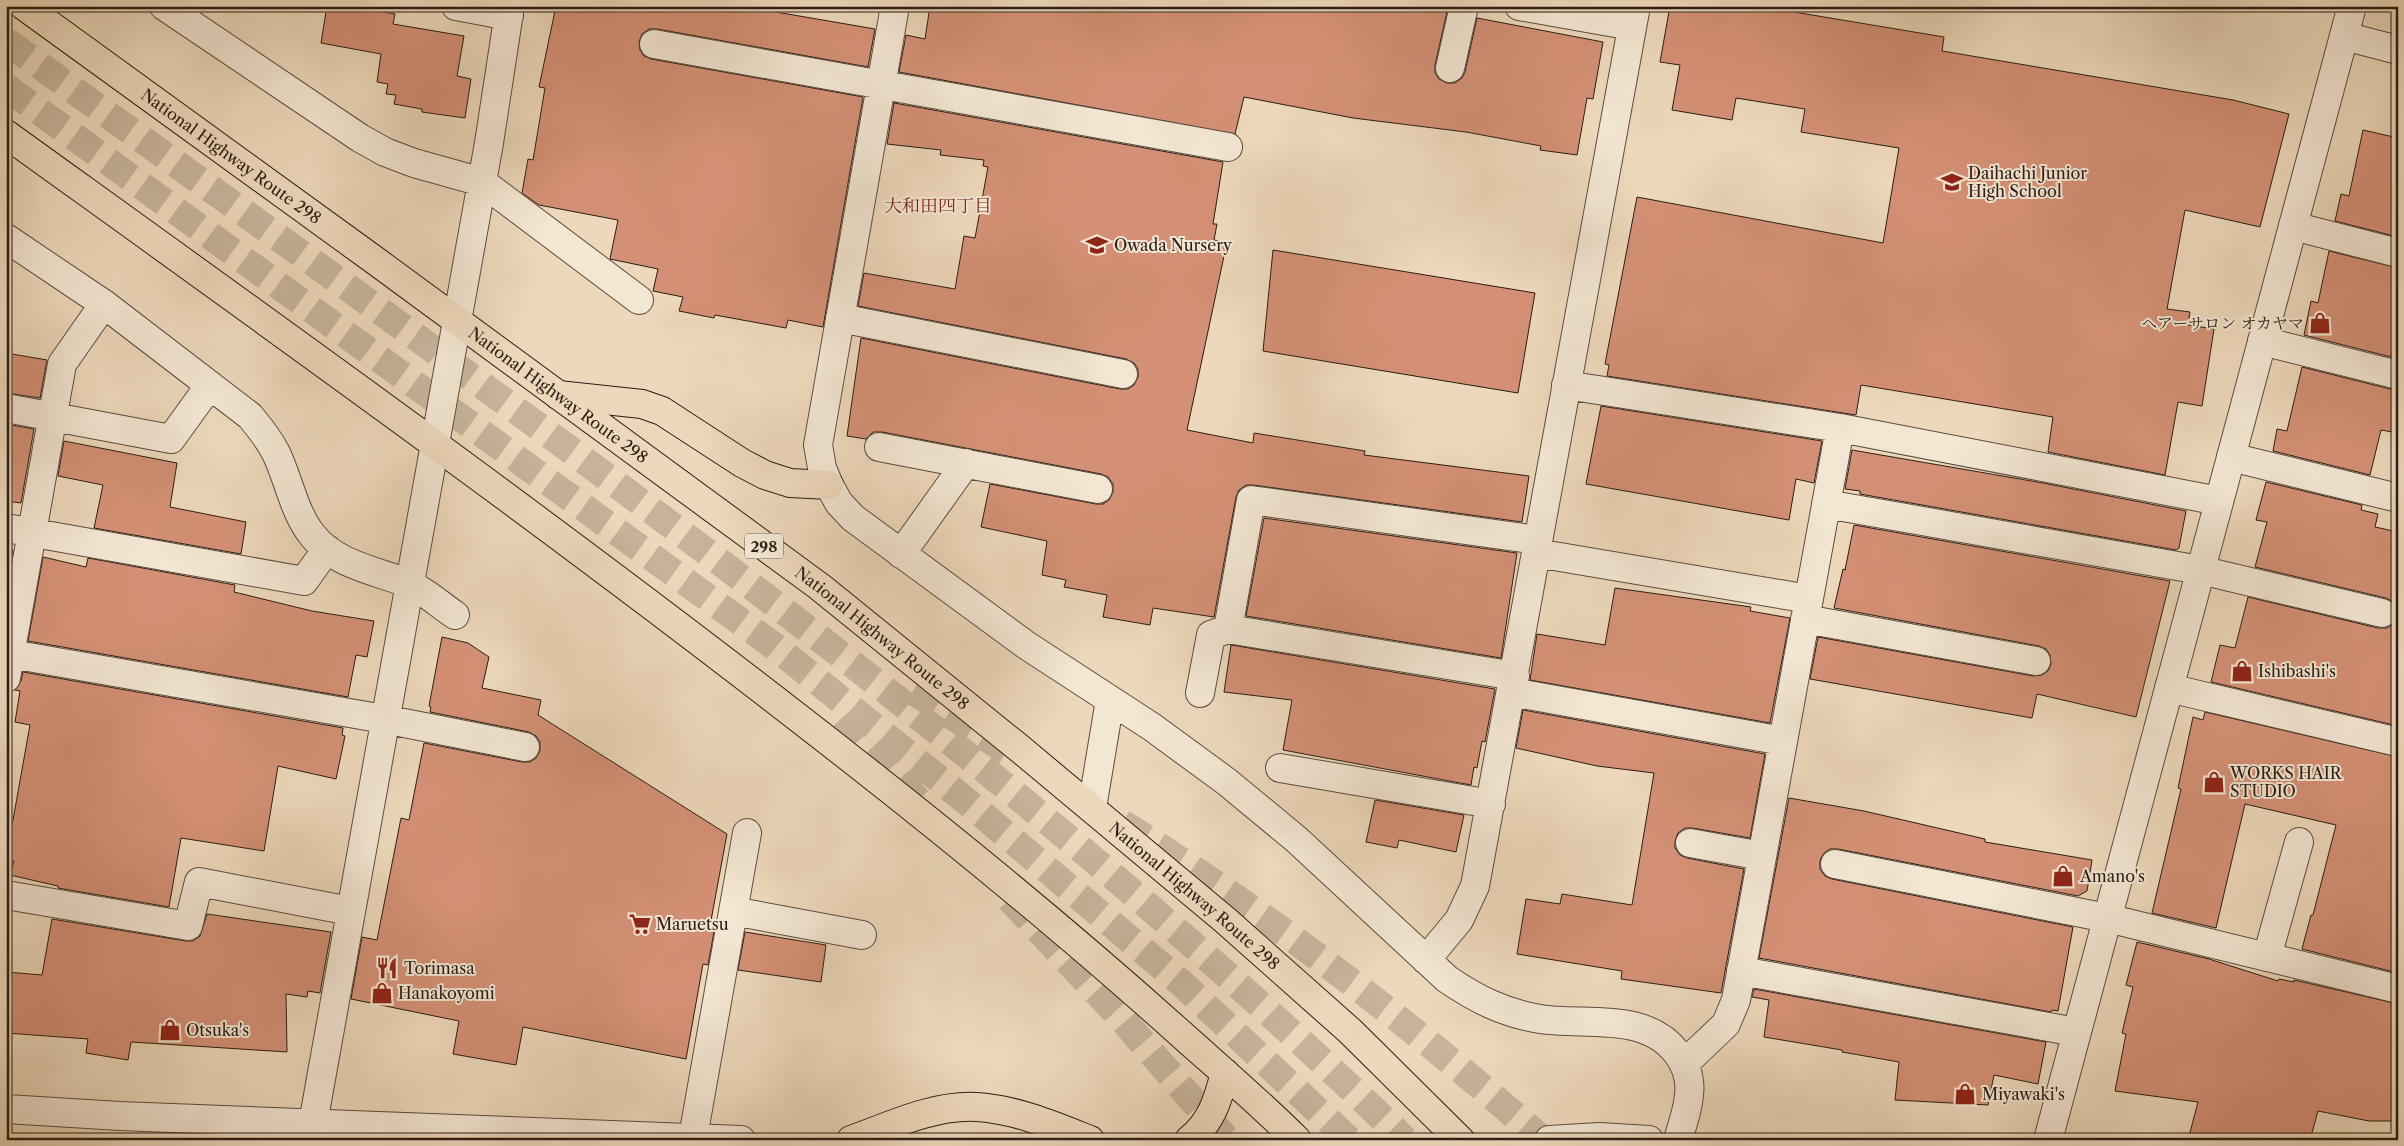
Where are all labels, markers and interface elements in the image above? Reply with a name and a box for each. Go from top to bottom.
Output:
street label: National Highway Route 298 [137,84,325,228]
place label: Daihachi Junior High School [1968,163,2087,201]
school or university icon: Daihachi Junior High School [1939,169,1965,195]
district label: 大和田四丁目 [884,195,992,217]
school or university icon: Owada Nursery [1084,232,1110,258]
place label: Owada Nursery [1114,235,1233,255]
shop icon: ヘアーサロン オカヤマ [2307,310,2333,336]
place label: ヘアーサロン オカヤマ [2141,313,2304,333]
street label: National Highway Route 298 [465,323,652,467]
road number: 298 [745,534,783,558]
street label: National Highway Route 298 [791,562,973,714]
shop icon: Ishibashi's [2229,658,2255,684]
place label: Ishibashi's [2258,661,2336,681]
place label: WORKS HAIR STUDIO [2229,763,2343,801]
shop icon: WORKS HAIR STUDIO [2201,769,2227,795]
street label: National Highway Route 298 [1105,818,1284,974]
shop icon: Amano's [2050,863,2076,889]
place label: Amano's [2079,866,2145,886]
supermarket icon: Maruetsu [627,911,653,937]
place label: Maruetsu [656,914,729,934]
restaurant icon: Torimasa [374,955,400,981]
place label: Torimasa [404,958,475,978]
shop icon: Hanakoyomi [369,980,395,1006]
place label: Hanakoyomi [398,983,495,1003]
shop icon: Otsuka's [157,1017,183,1043]
place label: Otsuka's [186,1020,249,1040]
shop icon: Miyawaki's [1952,1081,1978,1107]
place label: Miyawaki's [1982,1084,2065,1104]

